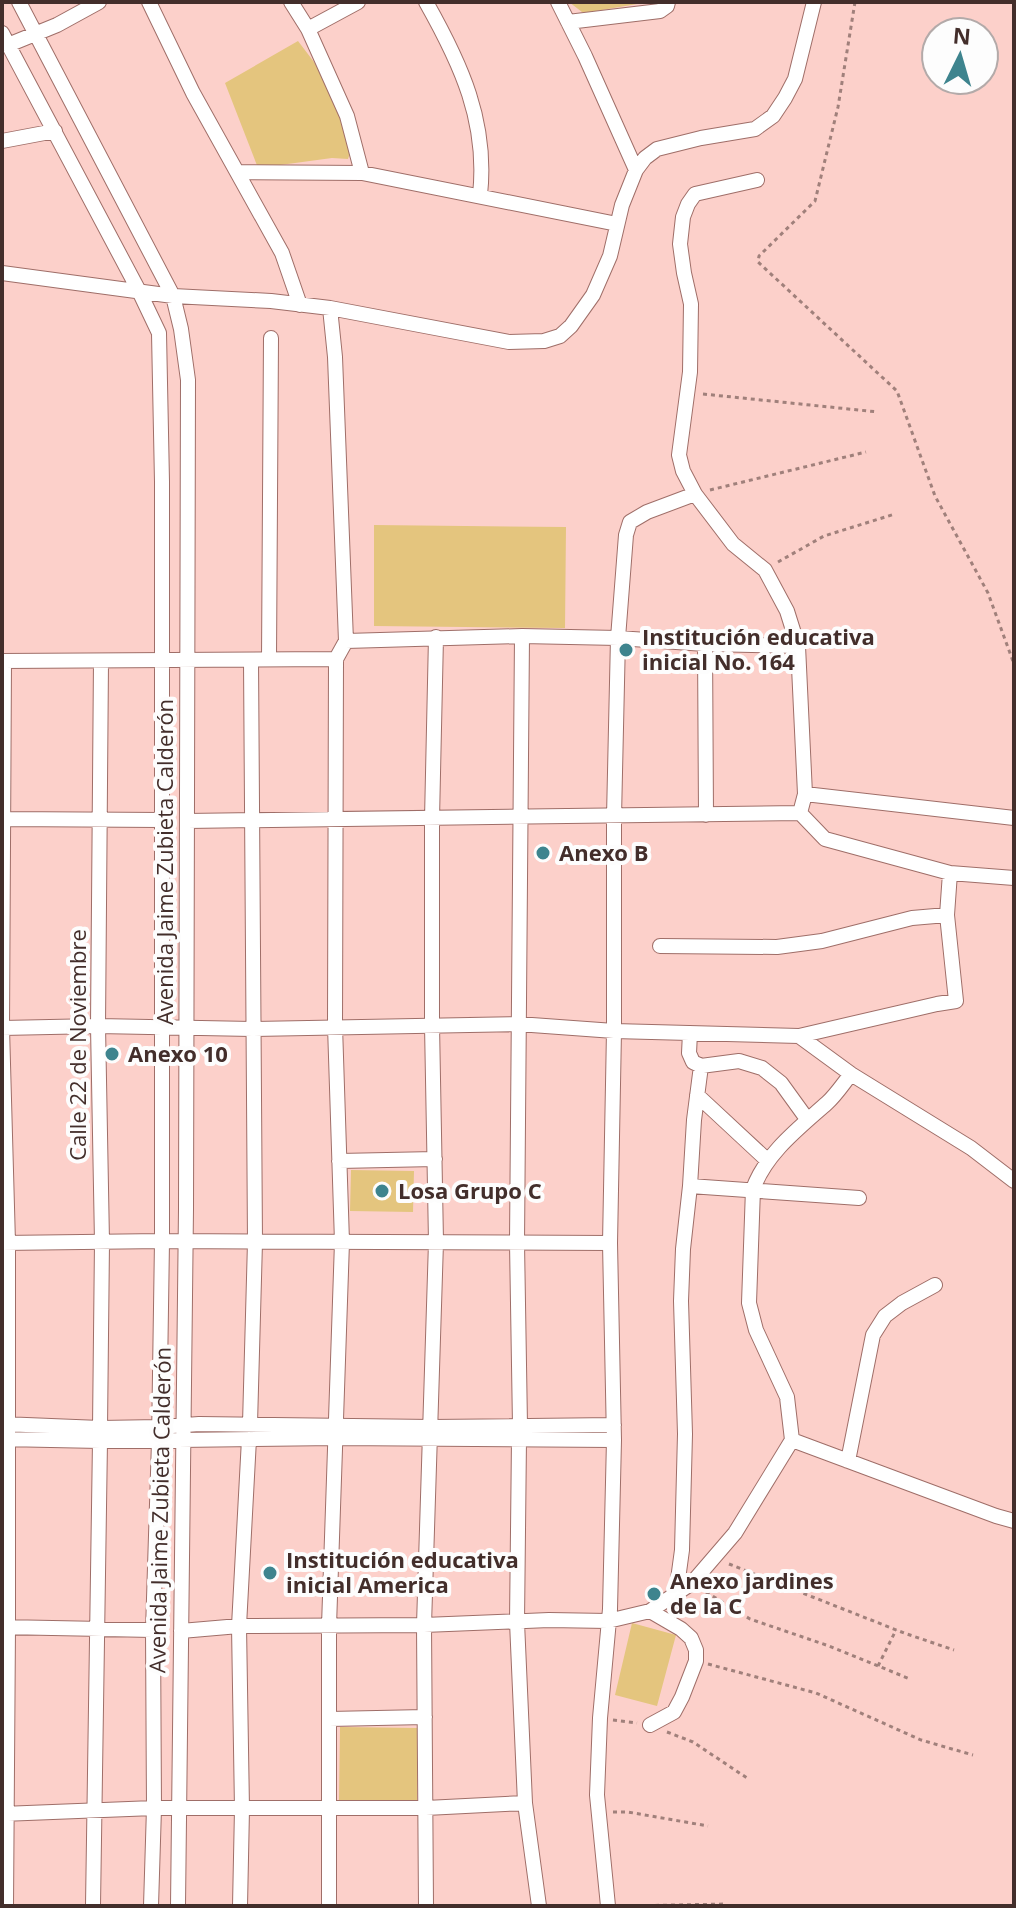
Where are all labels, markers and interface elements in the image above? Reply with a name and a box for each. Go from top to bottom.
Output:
north arrow [920,16,1000,96]
text: N [952,19,972,51]
place label: Institución educativa inicial No. 164 [642,621,875,676]
marker: Institución educativa inicial No. 164 [617,641,635,659]
street label: Avenida Jaime Zubieta Calderón [149,699,179,1025]
place label: Anexo B [559,837,648,867]
marker: Anexo B [534,844,552,862]
street label: Calle 22 de Noviembre [62,929,92,1161]
place label: Anexo 10 [128,1038,228,1068]
marker: Anexo 10 [103,1045,121,1063]
place label: Losa Grupo C [398,1175,542,1205]
marker: Losa Grupo C [373,1182,391,1200]
street label: Avenida Jaime Zubieta Calderón [141,1347,177,1673]
place label: Institución educativa inicial America [286,1544,519,1599]
marker: Institución educativa inicial America [261,1564,279,1582]
place label: Anexo jardines de la C [670,1565,834,1620]
marker: Anexo jardines de la C [645,1585,663,1603]

